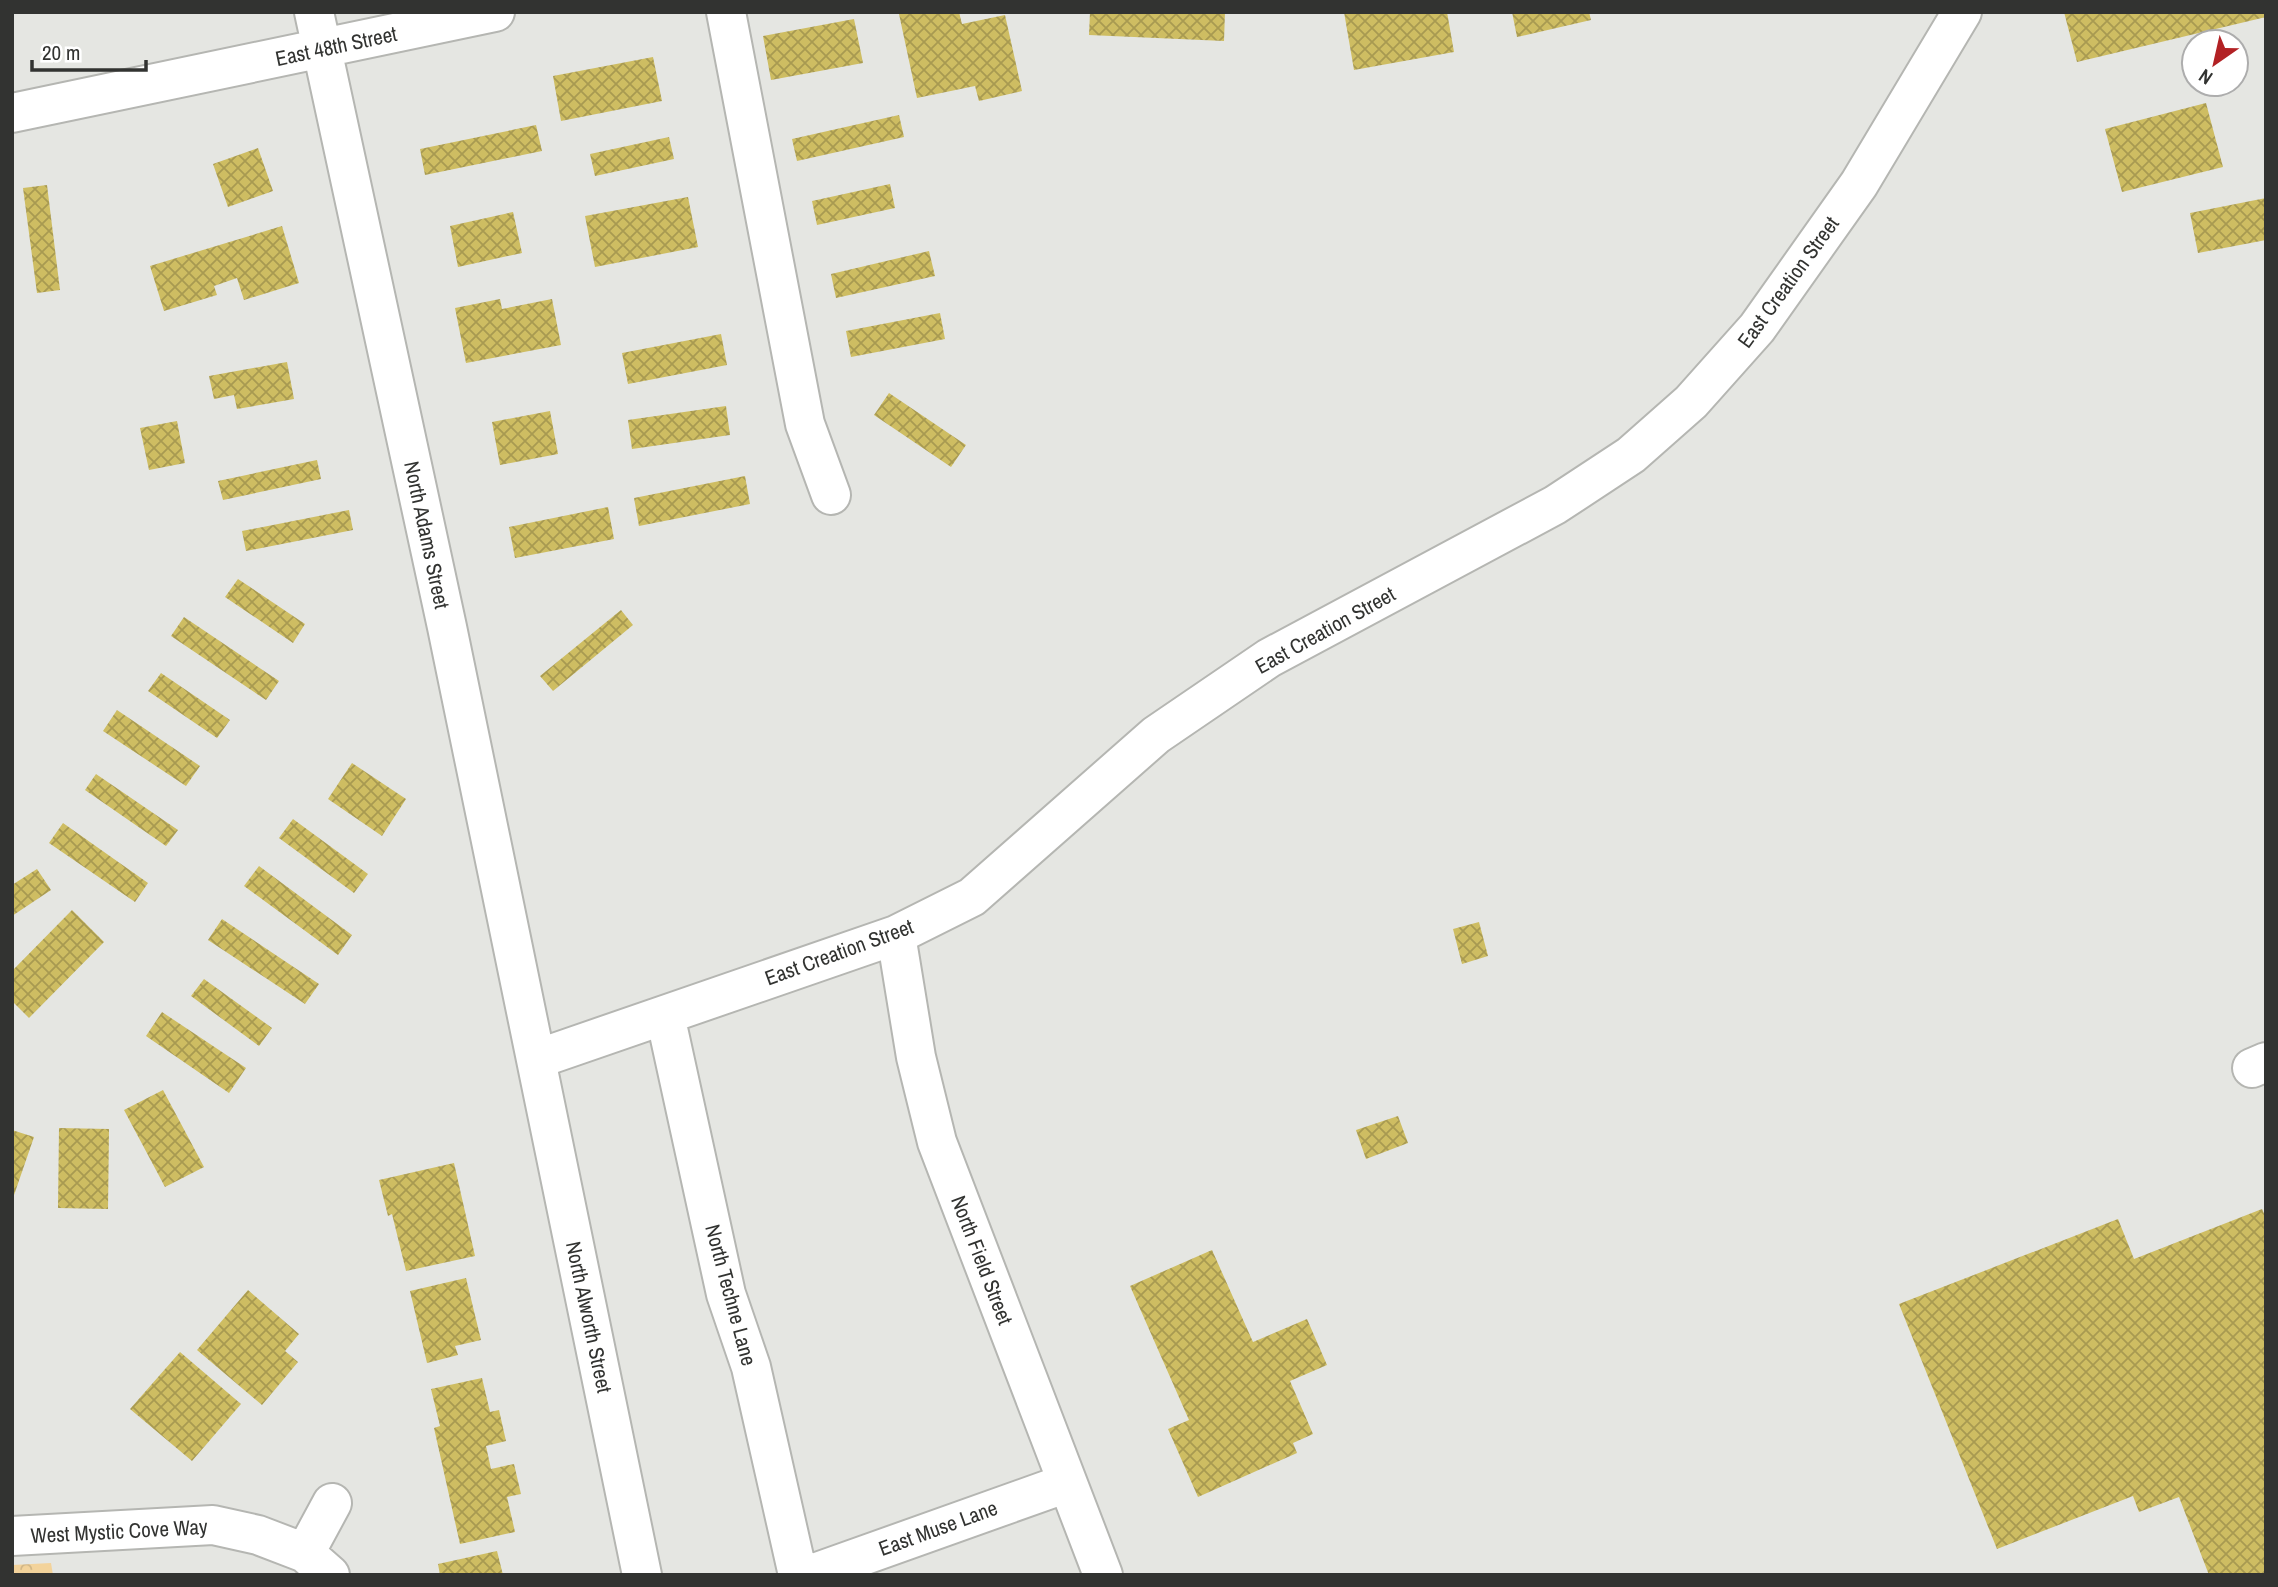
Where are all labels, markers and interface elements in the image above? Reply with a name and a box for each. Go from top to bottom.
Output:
street label: East 48th Street [273,19,400,73]
scale bar [32,28,145,72]
north arrow [2180,28,2250,98]
text: 20 m [42,38,80,67]
text: N [2194,63,2217,91]
street label: East Creation Street [1730,210,1846,354]
street label: North Adams Street [397,458,457,612]
street label: East Creation Street [1250,579,1400,681]
street label: East Creation Street [761,912,917,992]
street label: North Field Street [944,1191,1020,1329]
street label: North Techne Lane [698,1221,764,1369]
street label: North Alworth Street [559,1239,619,1396]
street label: East Muse Lane [875,1493,1001,1563]
street label: West Mystic Cove Way [30,1512,209,1550]

